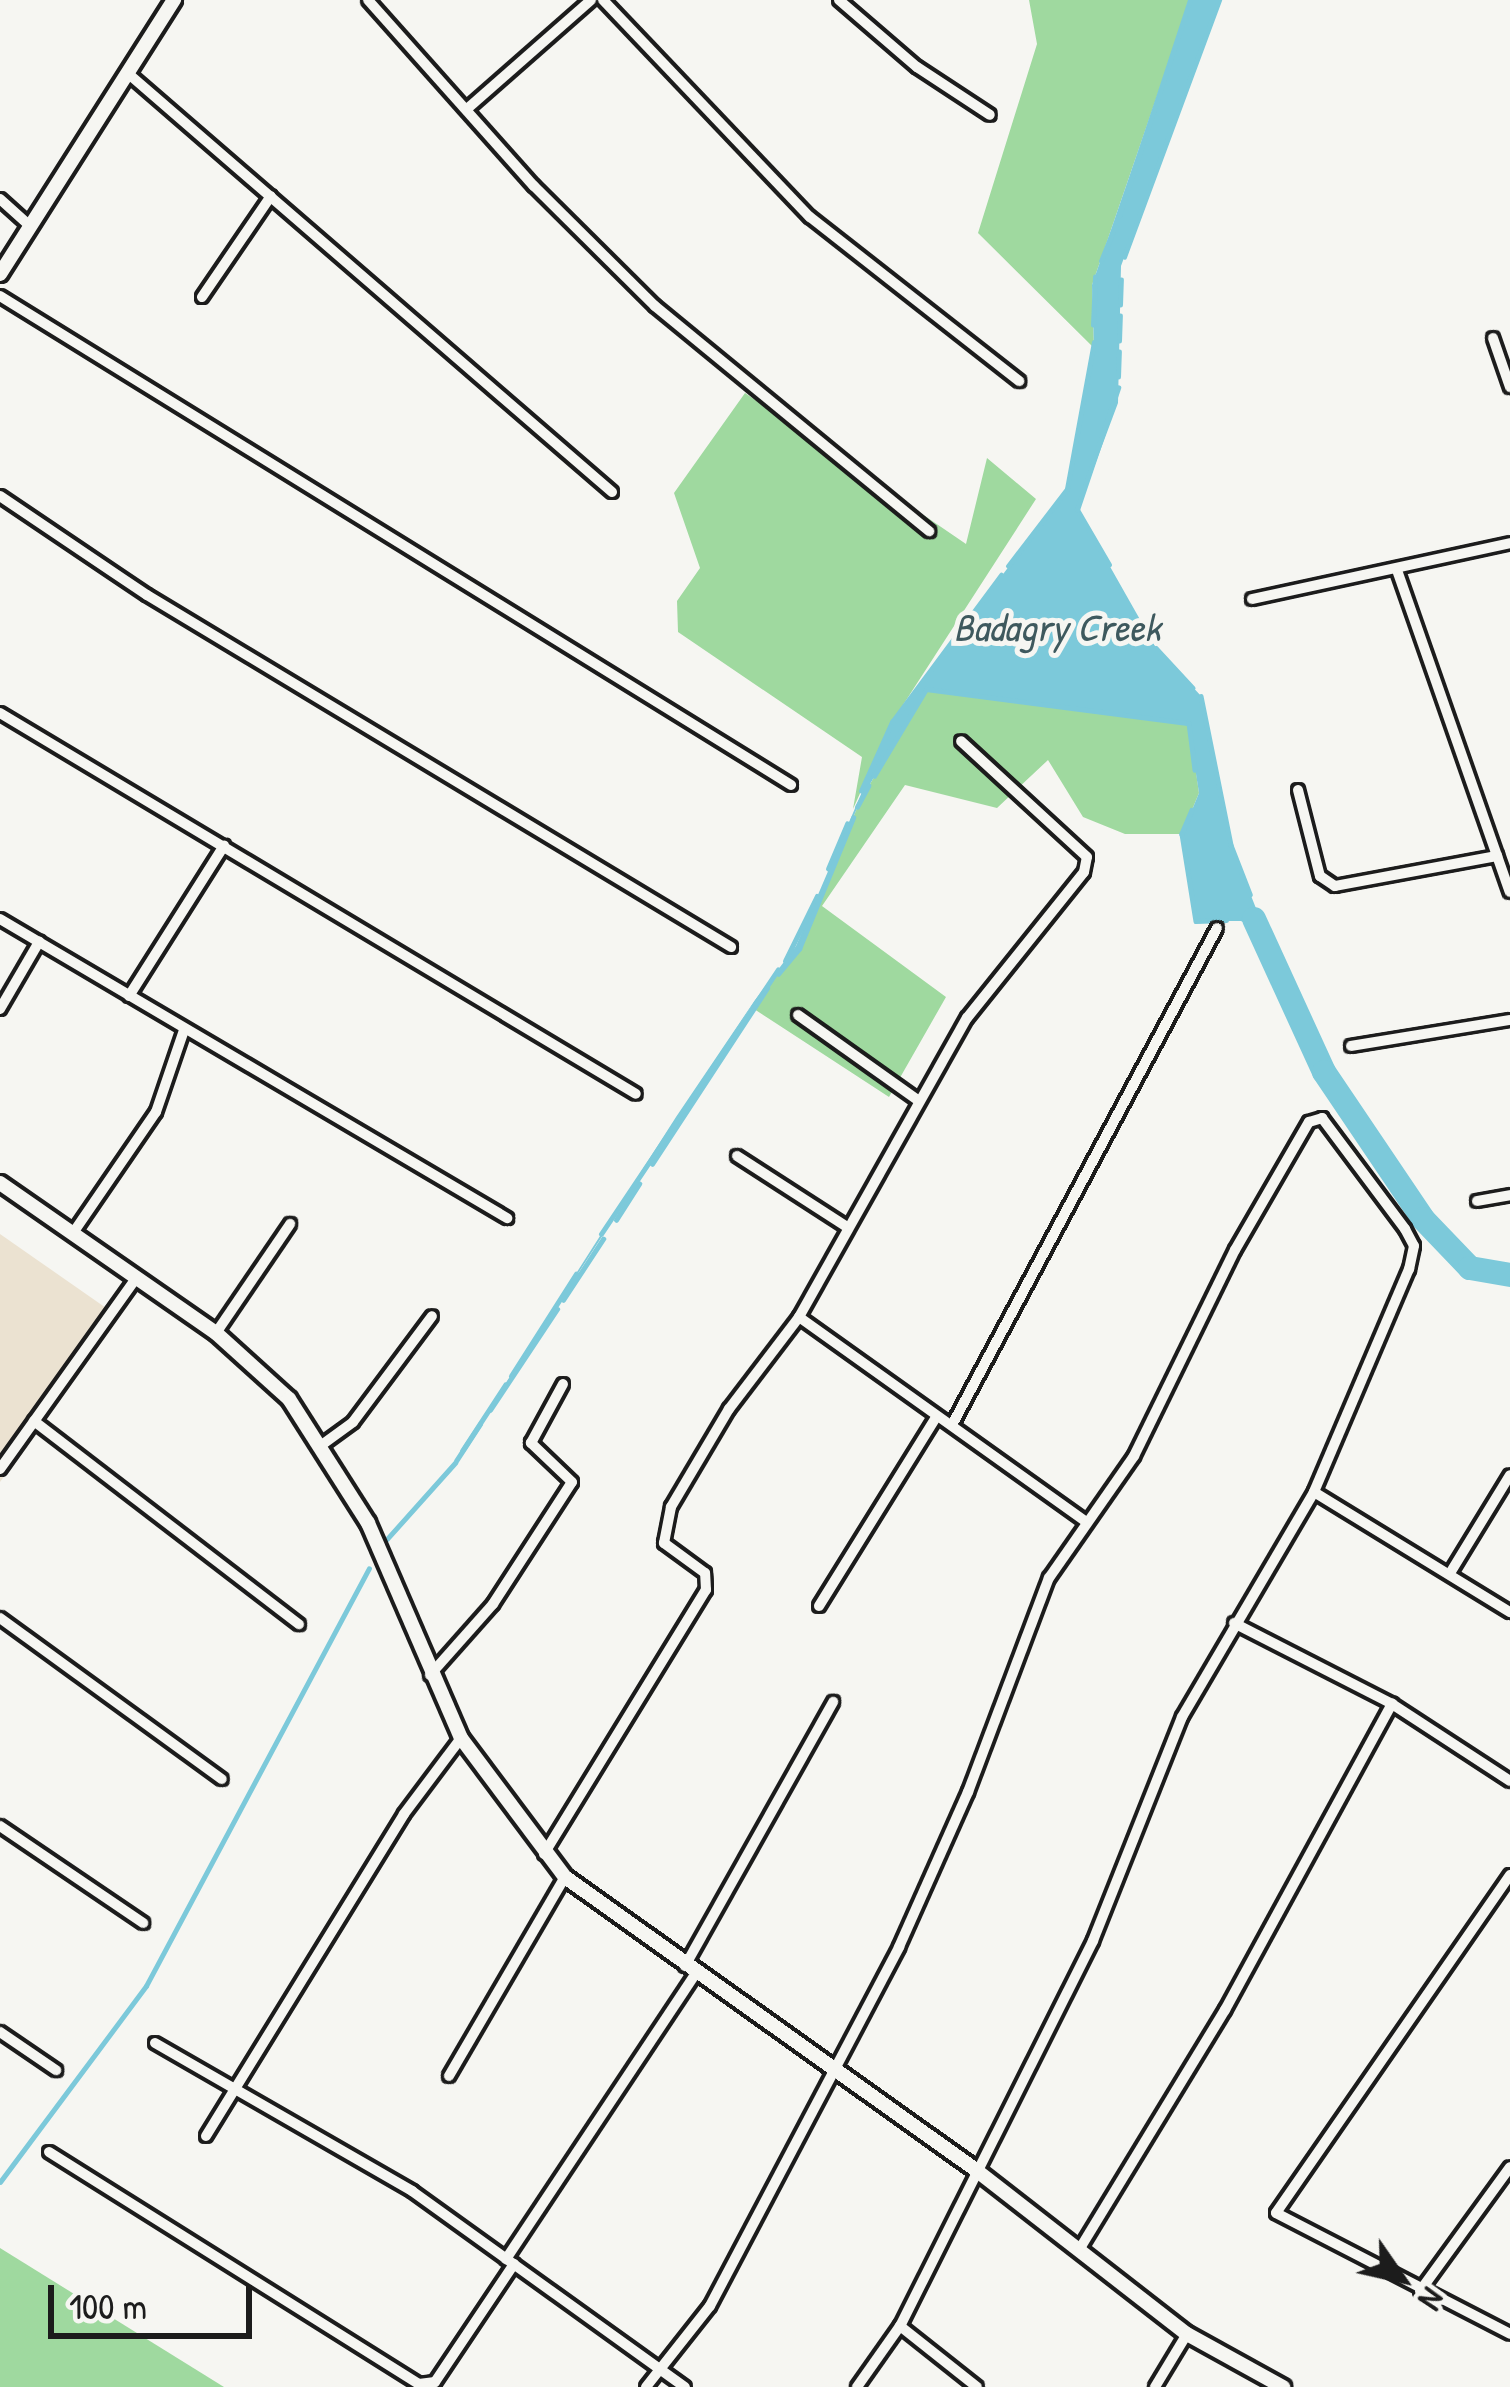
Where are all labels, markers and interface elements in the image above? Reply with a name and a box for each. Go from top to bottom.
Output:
water label: Badagry Creek [953,604,1161,650]
north arrow [1342,2219,1462,2339]
scale bar [54,2261,258,2335]
text: N [1409,2280,1455,2319]
text: 100 m [69,2281,147,2330]

